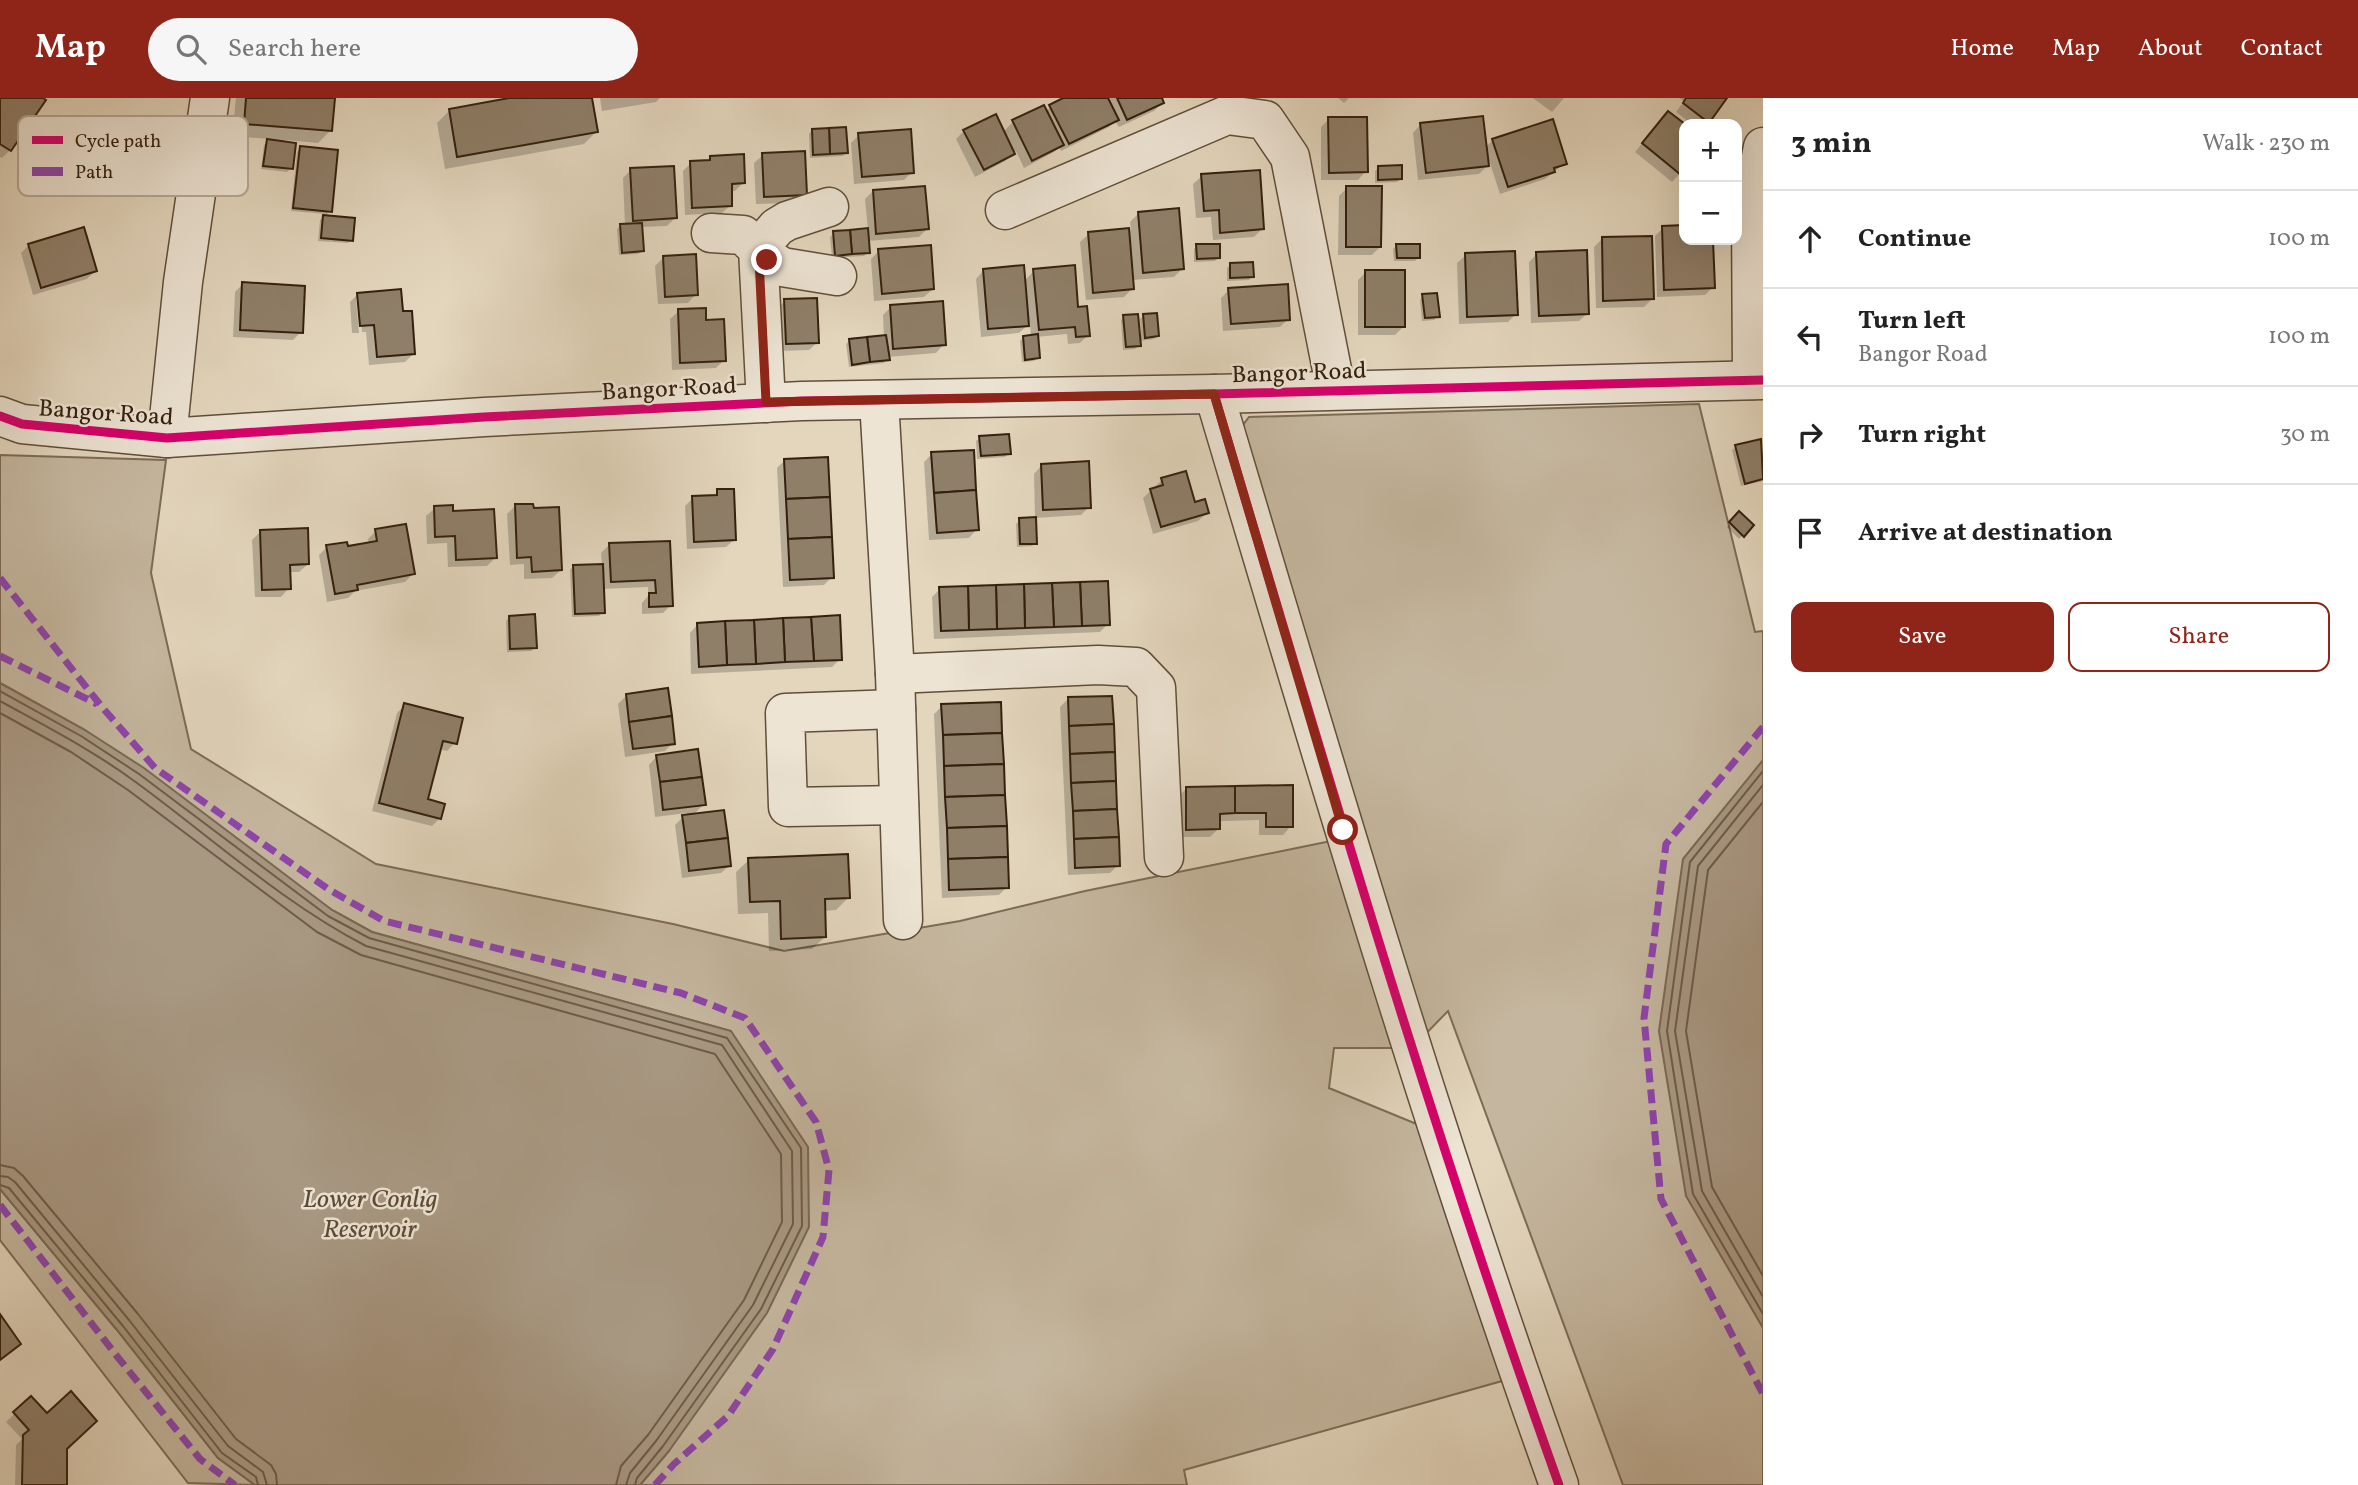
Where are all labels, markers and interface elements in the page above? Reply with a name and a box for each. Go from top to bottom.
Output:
search box [148,18,638,81]
text: Map [35,26,106,72]
icon: search [172,30,210,68]
text: Search here [228,31,361,67]
text: Home [1950,32,2014,66]
text: Map [2052,32,2100,66]
text: About [2138,32,2203,66]
text: Contact [2241,32,2323,66]
legend [18,116,248,196]
map controls [1679,119,1742,245]
button: + [1679,119,1742,182]
text: 3 min [1791,123,1872,165]
text: Walk · 230 m [2202,128,2330,160]
text: Cycle path [75,129,161,155]
text: Path [75,160,113,186]
button: − [1679,182,1742,245]
icon: ahead [1791,220,1829,258]
text: Continue [1858,221,1971,257]
text: 100 m [2268,223,2330,255]
route end [751,244,782,275]
text: Turn left [1858,303,1966,339]
icon: left [1791,318,1829,356]
text: 100 m [2268,321,2330,353]
text: Bangor Road [1858,339,1988,371]
street label: Bangor Road [1231,355,1367,393]
street label: Bangor Road [601,369,738,411]
street label: Bangor Road [37,392,175,436]
icon: right [1791,416,1829,454]
text: Turn right [1858,417,1986,453]
text: 30 m [2280,419,2330,451]
icon: arrive [1791,514,1829,552]
text: Arrive at destination [1858,515,2113,551]
button: Save [1791,602,2054,672]
button: Share [2068,602,2330,672]
route start [1327,814,1358,845]
water label: Lower Conlig Reservoir [303,1182,437,1248]

